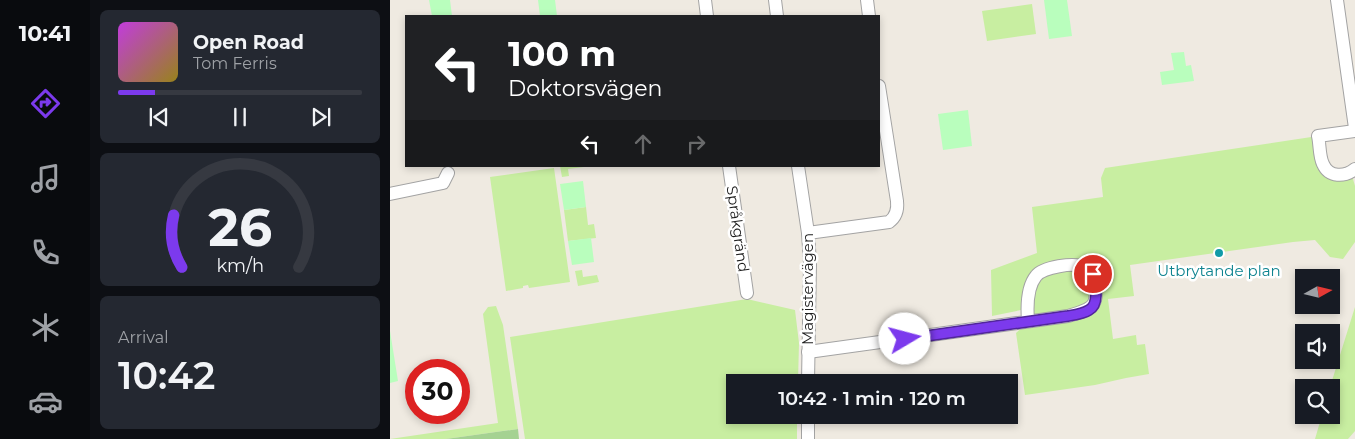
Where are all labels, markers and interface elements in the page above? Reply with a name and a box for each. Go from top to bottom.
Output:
text: 10:41 [19,20,71,47]
text: Open Road [193,31,304,54]
text: 100 m [508,32,616,75]
icon: left [425,35,490,100]
text: Tom Ferris [193,54,277,73]
text: Doktorsvägen [508,75,662,102]
icon: directions [28,86,63,121]
icon: previous [145,103,173,131]
icon: pause [226,103,254,131]
icon: next [307,103,335,131]
icon: left [576,130,604,158]
icon: ahead [629,130,657,158]
icon: right [682,130,710,158]
icon: music [28,161,63,196]
street label: Språkgränd [723,185,753,273]
text: 26 [208,196,272,259]
street label: Magistervägen [798,233,817,345]
icon: phone [28,235,63,270]
marker: Utbrytande plan [1213,247,1225,259]
pin [1072,253,1114,295]
text: km/h [216,255,264,276]
icon: arrive [1079,260,1107,288]
place label: Utbrytande plan [1157,261,1281,280]
north arrow [1295,269,1340,314]
map controls [1295,269,1340,424]
icon: climate [28,310,63,345]
position arrow [878,312,930,364]
button: sound [1295,324,1340,369]
text: Arrival [118,328,168,347]
text: 10:42 [118,352,215,399]
speed limit sign: 30 [405,359,470,424]
button: search [1295,379,1340,424]
icon: car [28,384,63,419]
text: 10:42 · 1 min · 120 m [778,387,966,410]

